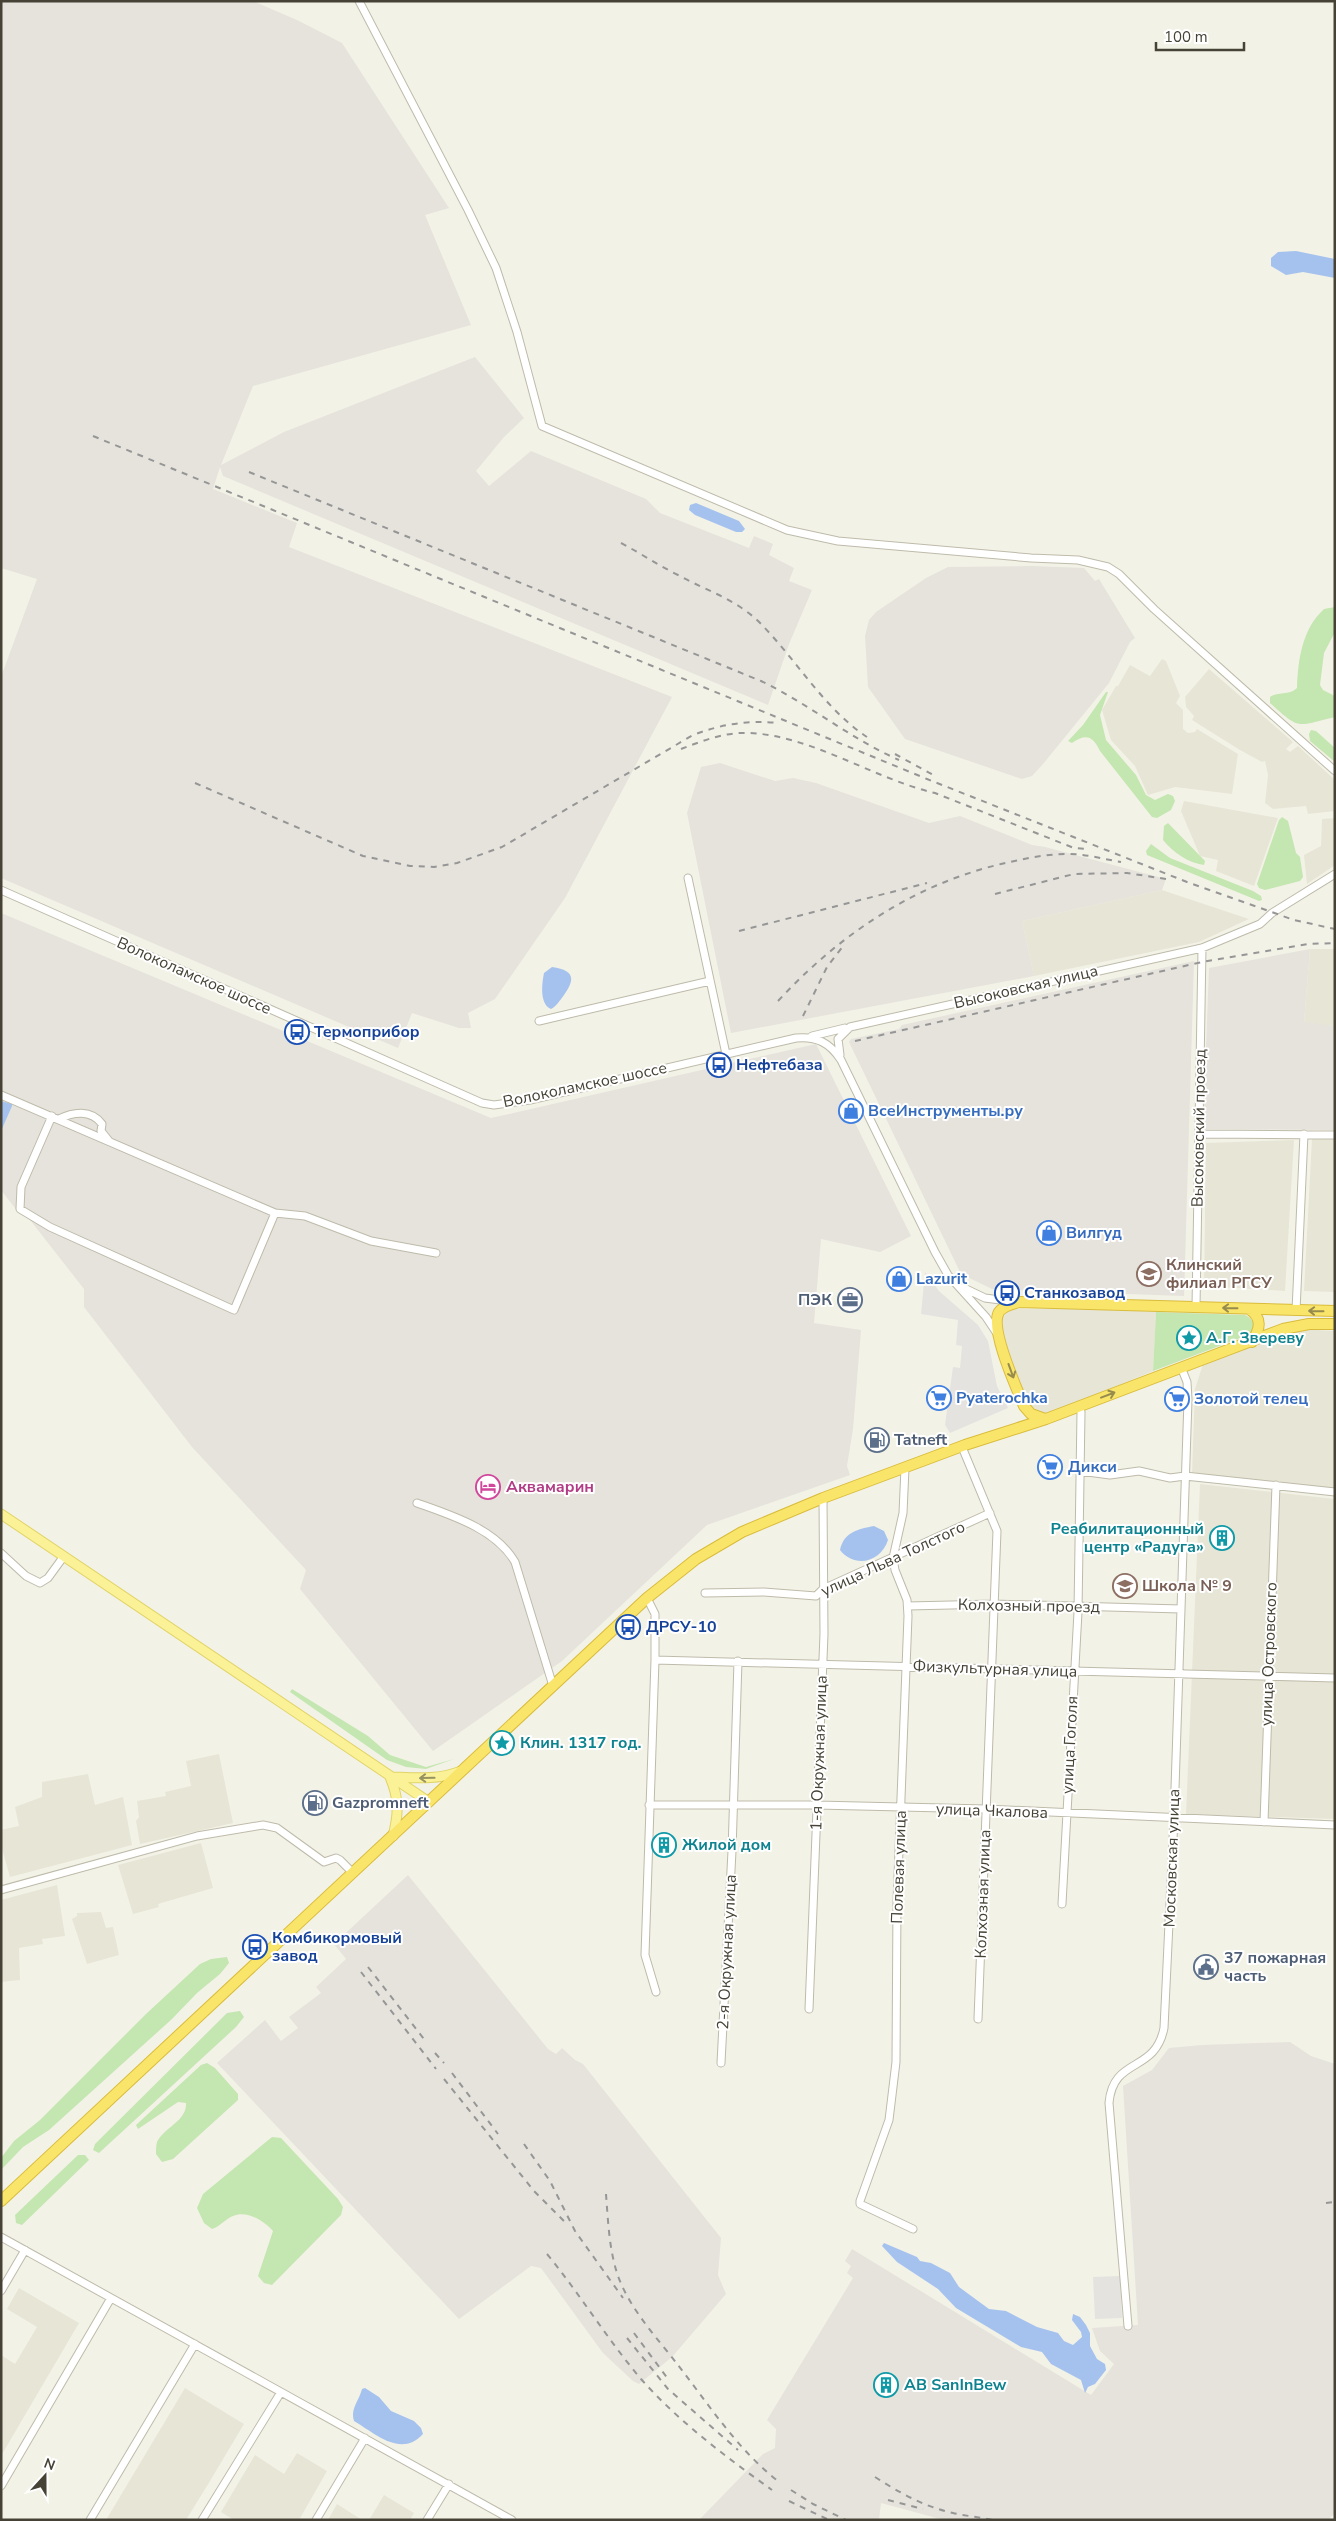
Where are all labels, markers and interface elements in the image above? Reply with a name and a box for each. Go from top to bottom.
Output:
scale bar [1156,20,1244,52]
text: 100 m [1164,27,1208,47]
street label: Волоколамское шоссе [113,932,275,1020]
street label: Высоковская улица [952,960,1100,1014]
bus stop icon: Термоприбор [284,1019,310,1045]
place label: Термоприбор [314,1021,420,1043]
street label: Высоковский проезд [1187,1048,1211,1207]
bus stop icon: Нефтебаза [706,1052,732,1078]
place label: Нефтебаза [736,1054,823,1076]
street label: Волоколамское шоссе [501,1057,669,1113]
shop icon: ВсеИнструменты.ру [838,1098,864,1124]
place label: ВсеИнструменты.ру [868,1100,1023,1122]
shop icon: Вилгуд [1036,1220,1062,1246]
place label: Вилгуд [1066,1222,1122,1244]
place label: Клинский филиал РГСУ [1166,1254,1272,1294]
school or university icon: Клинский филиал РГСУ [1136,1261,1162,1287]
shop icon: Lazurit [886,1266,912,1292]
place label: Lazurit [916,1268,968,1290]
bus stop icon: Станкозавод [994,1280,1020,1306]
place label: Станкозавод [1024,1282,1125,1304]
office icon: ПЭК [837,1287,863,1313]
place label: ПЭК [798,1289,832,1311]
one-way arrow [1222,1303,1238,1313]
one-way arrow [1308,1306,1324,1316]
place icon: А.Г. Звереву [1176,1325,1202,1351]
place label: А.Г. Звереву [1206,1327,1304,1349]
one-way arrow [1007,1363,1016,1379]
supermarket icon: Pyaterochka [926,1385,952,1411]
supermarket icon: Золотой телец [1164,1386,1190,1412]
place label: Pyaterochka [956,1387,1048,1409]
place label: Золотой телец [1194,1388,1308,1410]
one-way arrow [1100,1390,1115,1399]
fuel station icon: Tatneft [864,1427,890,1453]
place label: Tatneft [894,1429,948,1451]
supermarket icon: Дикси [1037,1454,1063,1480]
place label: Дикси [1068,1456,1117,1478]
hotel icon: Аквамарин [475,1474,501,1500]
place label: Аквамарин [506,1476,594,1498]
street label: улица Льва Толстого [817,1516,969,1602]
place label: Реабилитационный центр «Радуга» [1051,1518,1204,1558]
building icon: Реабилитационный центр «Радуга» [1209,1525,1235,1551]
school or university icon: Школа № 9 [1112,1573,1138,1599]
place label: Школа № 9 [1142,1575,1232,1597]
street label: улица Островского [1255,1582,1283,1726]
street label: Колхозный проезд [958,1594,1101,1618]
bus stop icon: ДРСУ-10 [615,1614,641,1640]
place label: ДРСУ-10 [646,1616,717,1638]
street label: Физкультурная улица [912,1655,1078,1683]
street label: 1-я Окружная улица [805,1675,833,1831]
street label: улица Гоголя [1056,1695,1084,1795]
place icon: Клин. 1317 год. [489,1730,515,1756]
place label: Клин. 1317 год. [520,1732,641,1754]
one-way arrow [419,1773,436,1783]
street label: Московская улица [1159,1788,1185,1928]
fuel station icon: Gazpromneft [302,1790,328,1816]
place label: Gazpromneft [332,1792,429,1814]
street label: улица Чкалова [936,1798,1048,1824]
street label: Полевая улица [886,1810,912,1924]
street label: Колхозная улица [970,1829,996,1959]
building icon: Жилой дом [651,1832,677,1858]
place label: Жилой дом [682,1834,771,1856]
street label: 2-я Окружная улица [712,1874,742,2030]
place label: Комбикормовый завод [272,1927,402,1967]
bus stop icon: Комбикормовый завод [242,1934,268,1960]
place label: 37 пожарная часть [1224,1947,1326,1987]
public building icon: 37 пожарная часть [1193,1954,1219,1980]
building icon: AB SanInBew [873,2372,899,2398]
place label: AB SanInBew [904,2374,1007,2396]
north arrow [20,2451,70,2501]
text: N [41,2454,58,2475]

